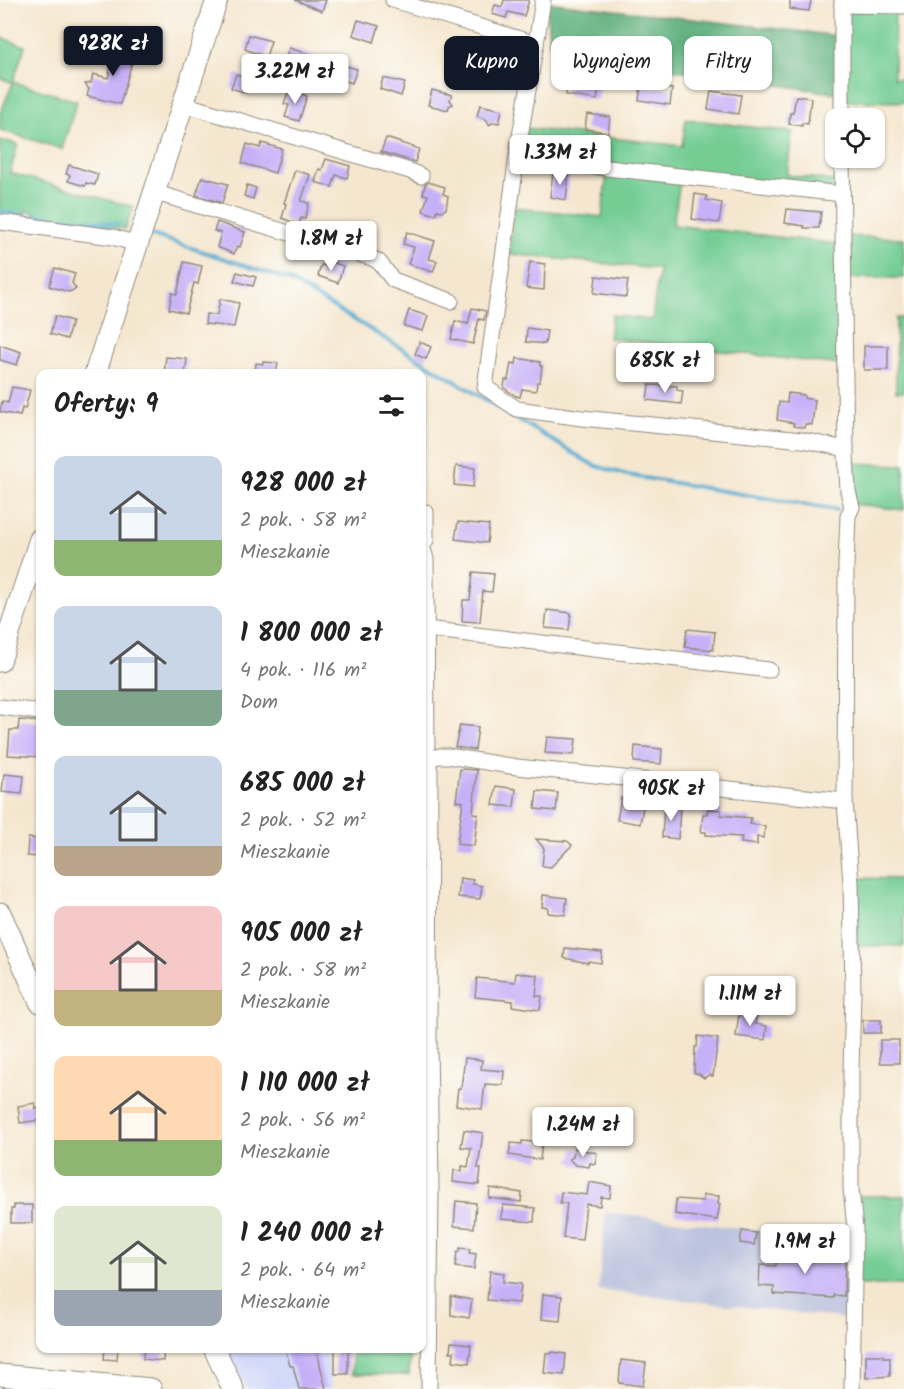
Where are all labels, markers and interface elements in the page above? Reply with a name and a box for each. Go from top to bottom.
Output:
pin: 928K zł [58,26,168,77]
text: 928K zł [78,29,148,61]
chip: Kupno [444,36,539,90]
chip: Wynajem [551,36,672,90]
chip: Filtry [684,36,772,90]
pin: 3.22M zł [233,54,357,105]
text: 3.22M zł [255,57,335,89]
map controls [825,108,885,168]
button: locate [825,108,885,168]
pin: 1.33M zł [498,135,622,186]
text: 1.33M zł [524,138,596,170]
pin: 1.8M zł [276,221,386,272]
text: 1.8M zł [300,224,362,256]
pin: 685K zł [610,343,720,394]
text: 685K zł [630,346,700,378]
text: Oferty: 9 [54,384,158,426]
icon: filters [375,389,408,422]
text: 928 000 zł [240,463,366,505]
icon: home [102,480,174,552]
text: 2 pok. · 58 m² [240,505,366,537]
text: Mieszkanie [240,537,330,569]
text: 1 800 000 zł [240,613,382,655]
icon: home [102,630,174,702]
text: 4 pok. · 116 m² [240,655,366,687]
text: Dom [240,687,278,719]
text: 685 000 zł [240,763,365,805]
pin: 905K zł [616,771,726,822]
text: 905K zł [637,774,705,806]
icon: home [102,780,174,852]
text: 2 pok. · 52 m² [240,805,366,837]
text: Mieszkanie [240,837,330,869]
text: 905 000 zł [240,913,362,955]
icon: home [102,930,174,1002]
text: 2 pok. · 58 m² [240,955,366,987]
pin: 1.11M zł [688,976,812,1027]
text: 1.11M zł [719,979,781,1011]
text: Mieszkanie [240,987,330,1019]
text: 1 110 000 zł [240,1063,369,1105]
icon: home [102,1080,174,1152]
text: 2 pok. · 56 m² [240,1105,365,1137]
pin: 1.24M zł [521,1107,645,1158]
text: 1.24M zł [546,1110,620,1142]
text: Mieszkanie [240,1137,330,1169]
text: 1 240 000 zł [240,1213,383,1255]
pin: 1.9M zł [750,1224,860,1275]
text: 1.9M zł [775,1227,835,1259]
icon: home [102,1230,174,1302]
text: 2 pok. · 64 m² [240,1255,365,1287]
text: Mieszkanie [240,1287,330,1319]

